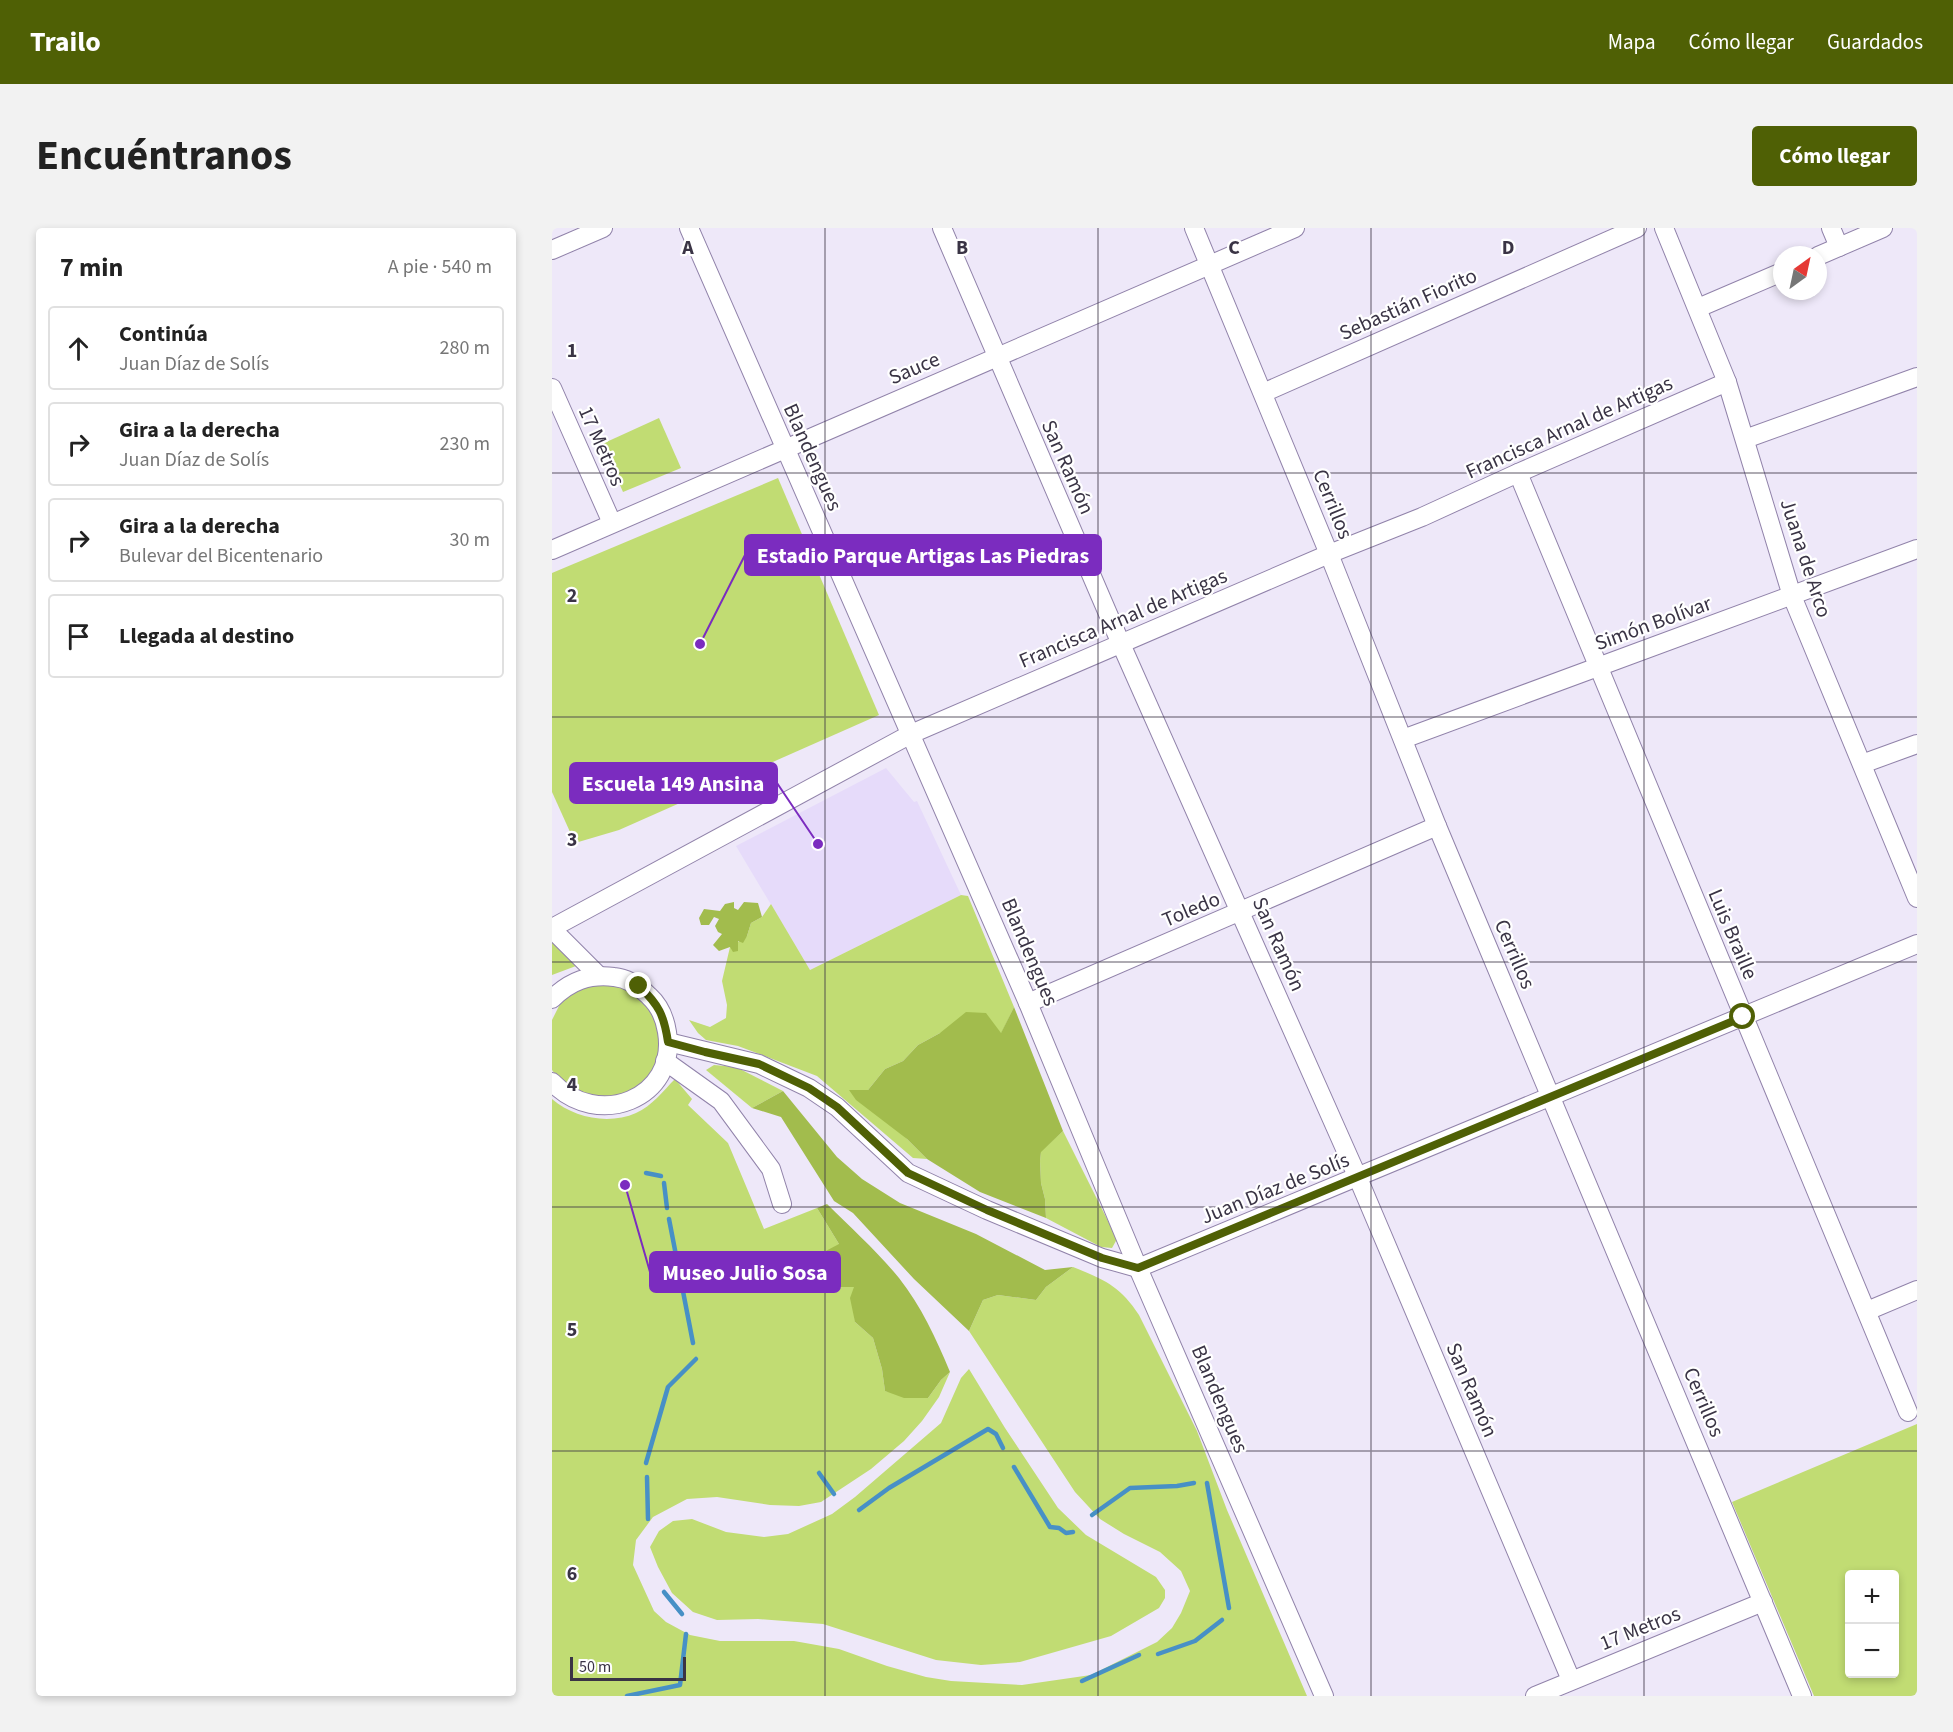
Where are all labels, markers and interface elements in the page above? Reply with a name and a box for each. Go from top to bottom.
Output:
text: Trailo [30,22,101,62]
text: Mapa [1608,27,1656,57]
text: Cómo llegar [1689,27,1794,57]
text: Guardados [1827,27,1923,57]
text: Encuéntranos [36,126,292,186]
button: Cómo llegar [1752,126,1917,186]
text: A [681,234,694,262]
text: B [956,234,968,262]
text: C [1228,234,1240,262]
text: D [1502,234,1514,262]
north arrow [1773,246,1827,300]
text: 7 min [60,249,123,286]
text: A pie · 540 m [388,253,492,281]
street label: Sebastián Fiorito [1334,260,1482,348]
text: Continúa [119,318,208,350]
icon: ahead [62,332,95,365]
text: 280 m [440,334,490,362]
text: 1 [567,337,577,365]
street label: Sauce [884,344,944,392]
text: Juan Díaz de Solís [119,350,269,378]
street label: Francisca Arnal de Artigas [1461,368,1677,486]
street label: Blandengues [776,399,850,516]
street label: 17 Metros [571,401,633,491]
text: Gira a la derecha [119,414,280,446]
street label: San Ramón [1034,415,1102,519]
icon: right [62,428,95,461]
text: 230 m [440,430,490,458]
text: Juan Díaz de Solís [119,446,269,474]
street label: Cerrillos [1305,465,1361,544]
street label: Juana de Arco [1773,495,1839,621]
text: Gira a la derecha [119,510,280,542]
icon: right [62,524,95,557]
text: 30 m [450,526,490,554]
callout: Estadio Parque Artigas Las Piedras [745,535,1101,575]
text: Estadio Parque Artigas Las Piedras [757,540,1089,572]
text: Bulevar del Bicentenario [119,542,323,570]
street label: Francisca Arnal de Artigas [1014,560,1232,676]
text: 2 [567,582,577,610]
street label: Simón Bolívar [1590,588,1716,658]
icon: arrive [62,620,95,653]
text: Llegada al destino [119,620,294,652]
callout: Escuela 149 Ansina [570,763,777,803]
text: Escuela 149 Ansina [582,768,764,800]
text: 3 [567,826,577,854]
street label: Toledo [1157,883,1225,935]
street label: Luis Braille [1701,884,1765,984]
street label: San Ramón [1245,892,1313,996]
street label: Blandengues [994,893,1066,1011]
street label: Cerrillos [1487,915,1543,994]
route end [625,972,651,998]
route start [1729,1003,1755,1029]
text: 4 [567,1071,578,1099]
street label: Juan Díaz de Solís [1196,1144,1354,1231]
callout: Museo Julio Sosa [650,1252,840,1292]
text: Museo Julio Sosa [662,1257,828,1289]
text: 5 [567,1316,577,1344]
street label: San Ramón [1439,1338,1505,1442]
street label: Blandengues [1184,1340,1256,1458]
street label: Cerrillos [1676,1363,1732,1442]
text: 6 [567,1560,577,1588]
map controls [1845,1570,1899,1678]
button: + [1845,1570,1899,1624]
street label: 17 Metros [1595,1598,1685,1658]
button: − [1845,1624,1899,1678]
scale bar [570,1654,686,1682]
text: 50 m [579,1656,611,1678]

